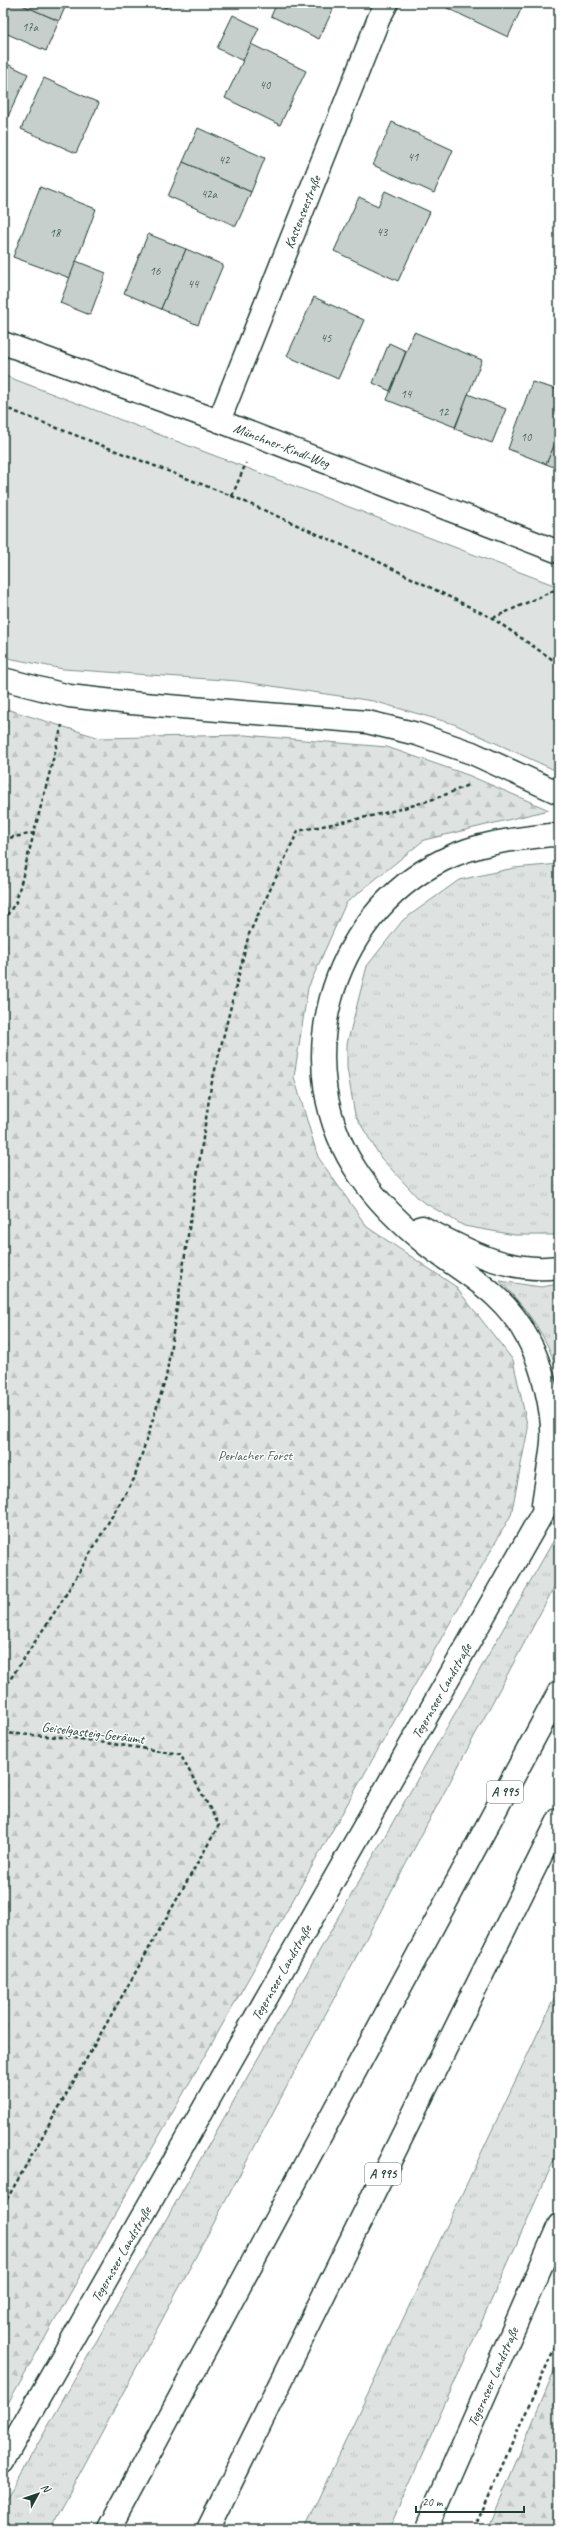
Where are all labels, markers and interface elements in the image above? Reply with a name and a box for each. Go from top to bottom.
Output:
house number: 17a [22,19,39,35]
house number: 40 [260,77,272,93]
house number: 41 [408,149,419,165]
house number: 42 [219,152,231,168]
street label: Kastenseestraße [280,172,325,251]
house number: 42a [201,186,218,202]
house number: 43 [377,224,389,240]
house number: 18 [50,225,62,241]
house number: 16 [150,263,161,279]
house number: 44 [188,276,200,292]
house number: 45 [321,330,332,346]
house number: 14 [401,386,413,402]
house number: 12 [438,404,450,420]
street label: Münchner-Kindl-Weg [231,419,333,472]
house number: 10 [521,429,533,445]
park label: Perlacher Forst [218,1447,293,1464]
street label: Tegernseer Landstraße [407,1639,476,1742]
street label: Geiselgasteig-Geräumt [41,1718,147,1748]
road number: A 995 [487,1781,523,1803]
street label: Tegernseer Landstraße [247,1921,315,2023]
road number: A 995 [365,2163,401,2185]
street label: Tegernseer Landstraße [87,2202,155,2305]
street label: Tegernseer Landstraße [463,2323,522,2429]
north arrow [18,2474,58,2514]
text: N [38,2480,55,2496]
scale bar [416,2488,524,2514]
text: 20 m [422,2494,444,2510]

